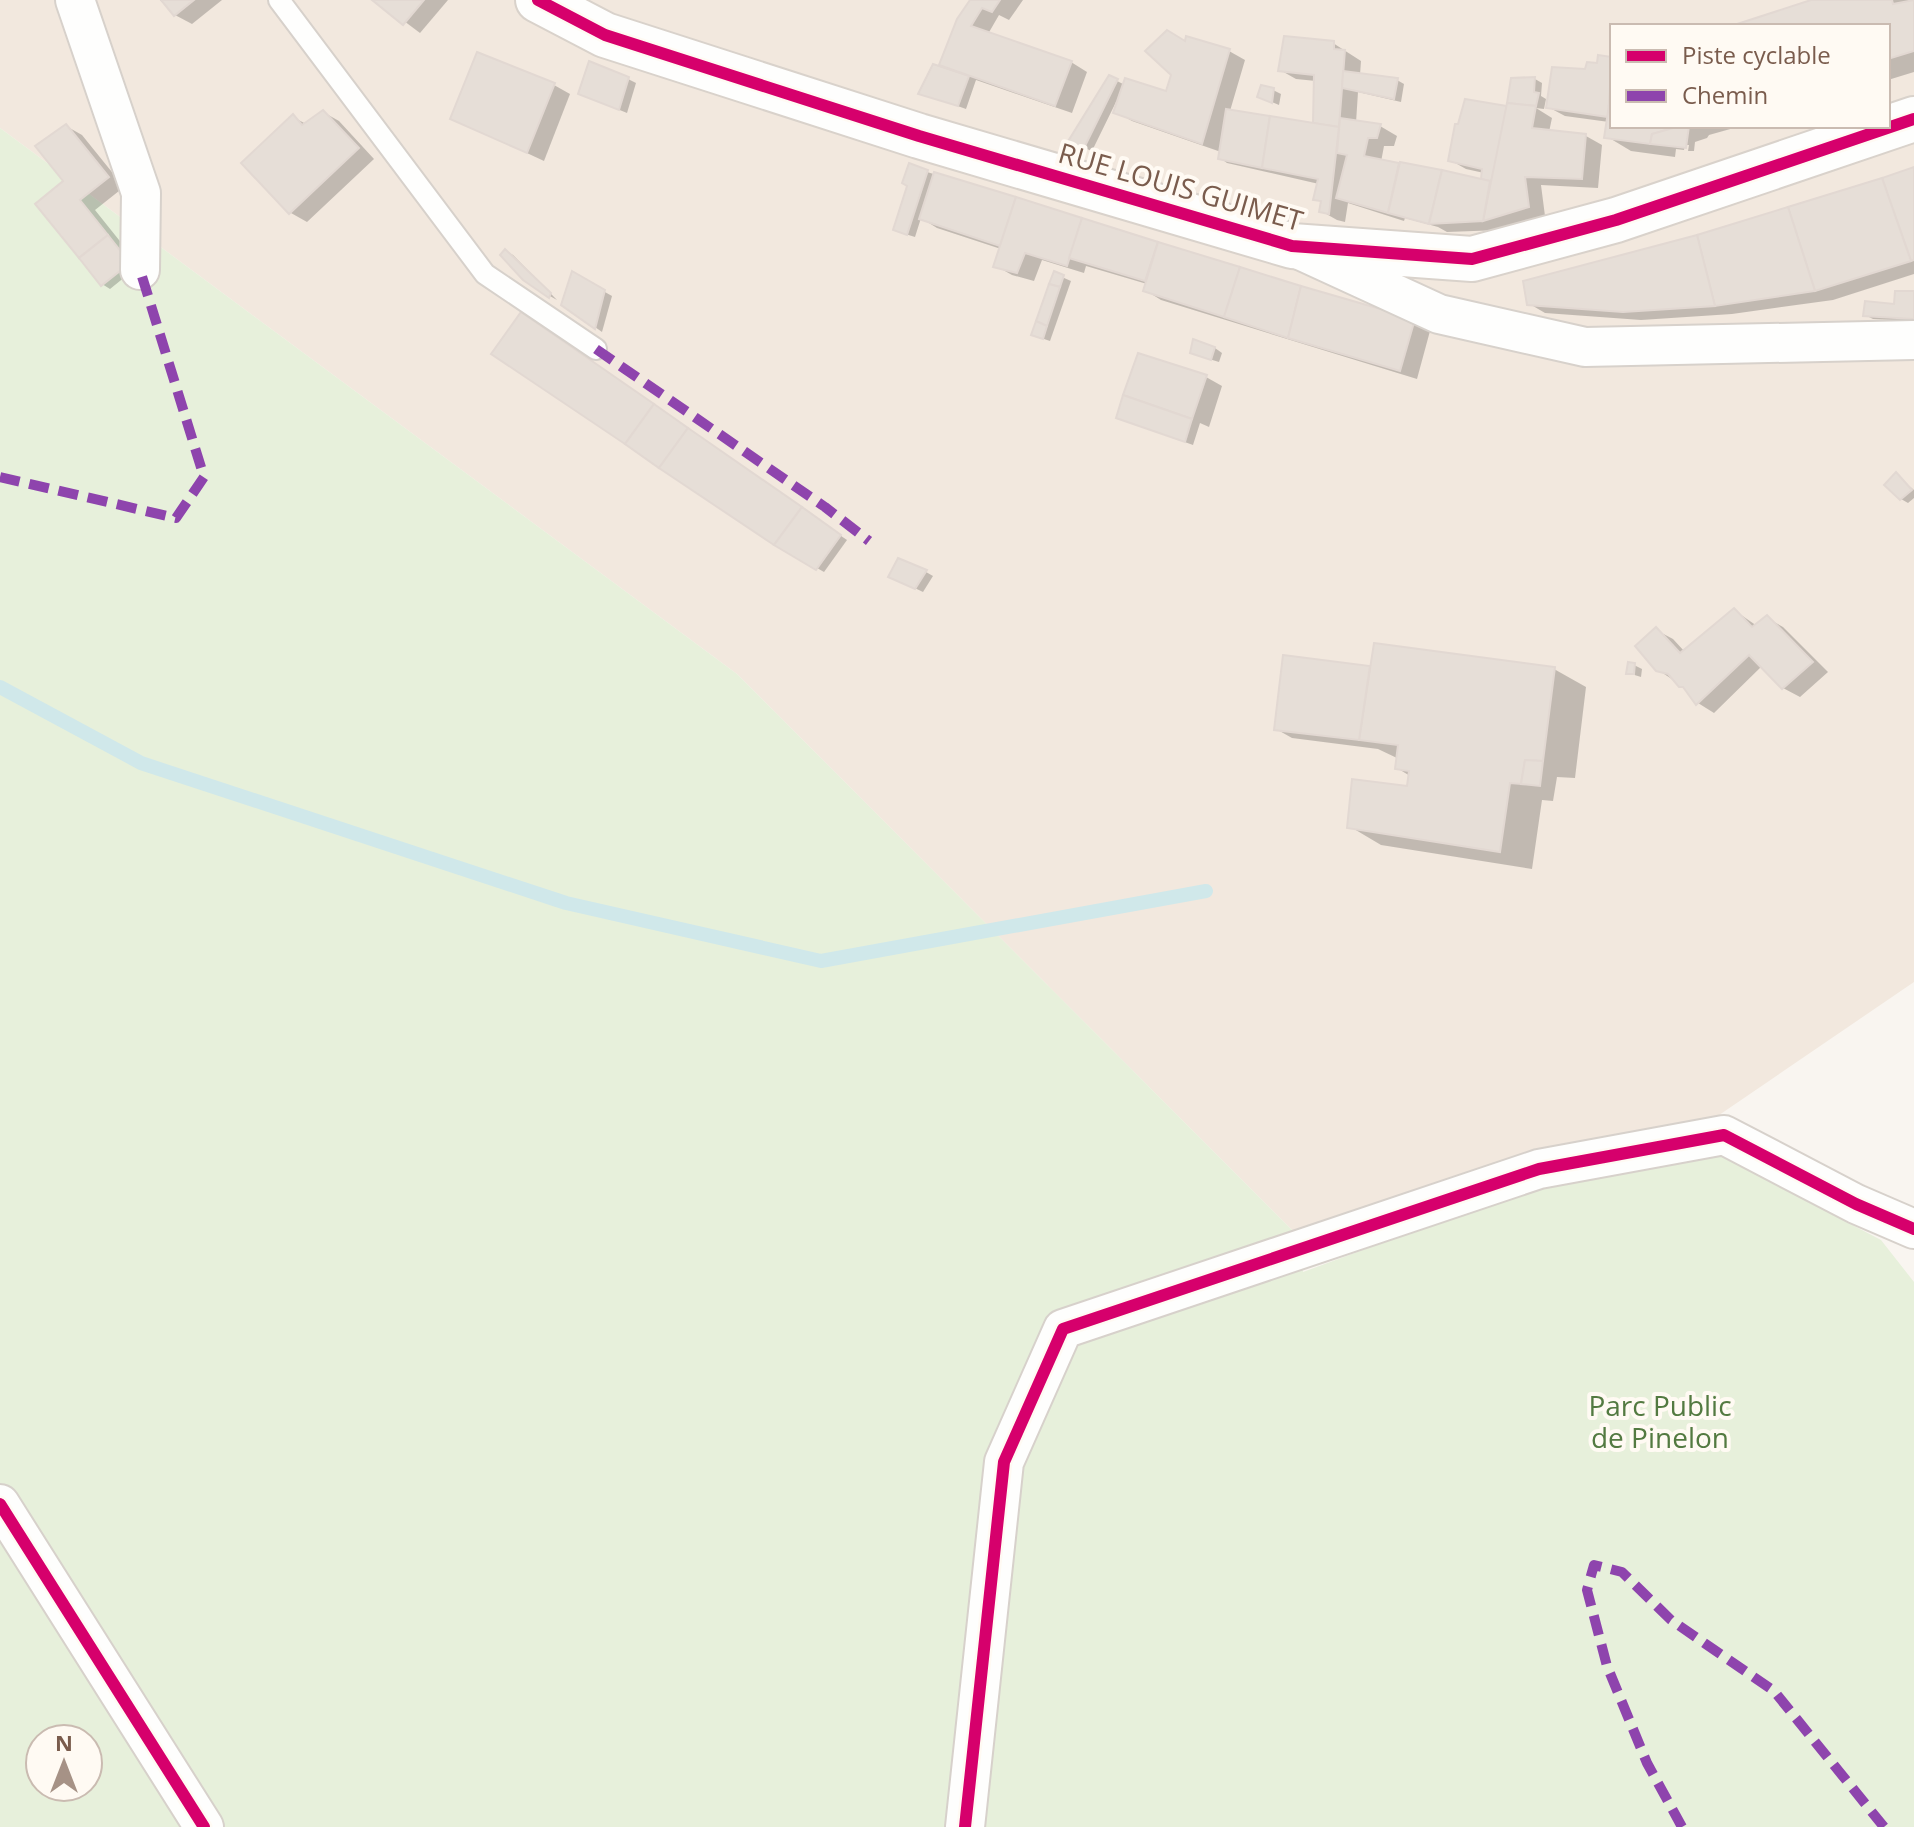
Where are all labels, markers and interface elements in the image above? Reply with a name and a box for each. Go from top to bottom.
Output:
legend [1610,24,1890,128]
text: Piste cyclable [1682,38,1831,71]
text: Chemin [1682,78,1768,111]
street label: RUE LOUIS GUIMET [1054,133,1308,239]
park label: Parc Public de Pinelon [1588,1386,1732,1456]
north arrow [24,1723,104,1803]
text: N [55,1727,73,1757]

